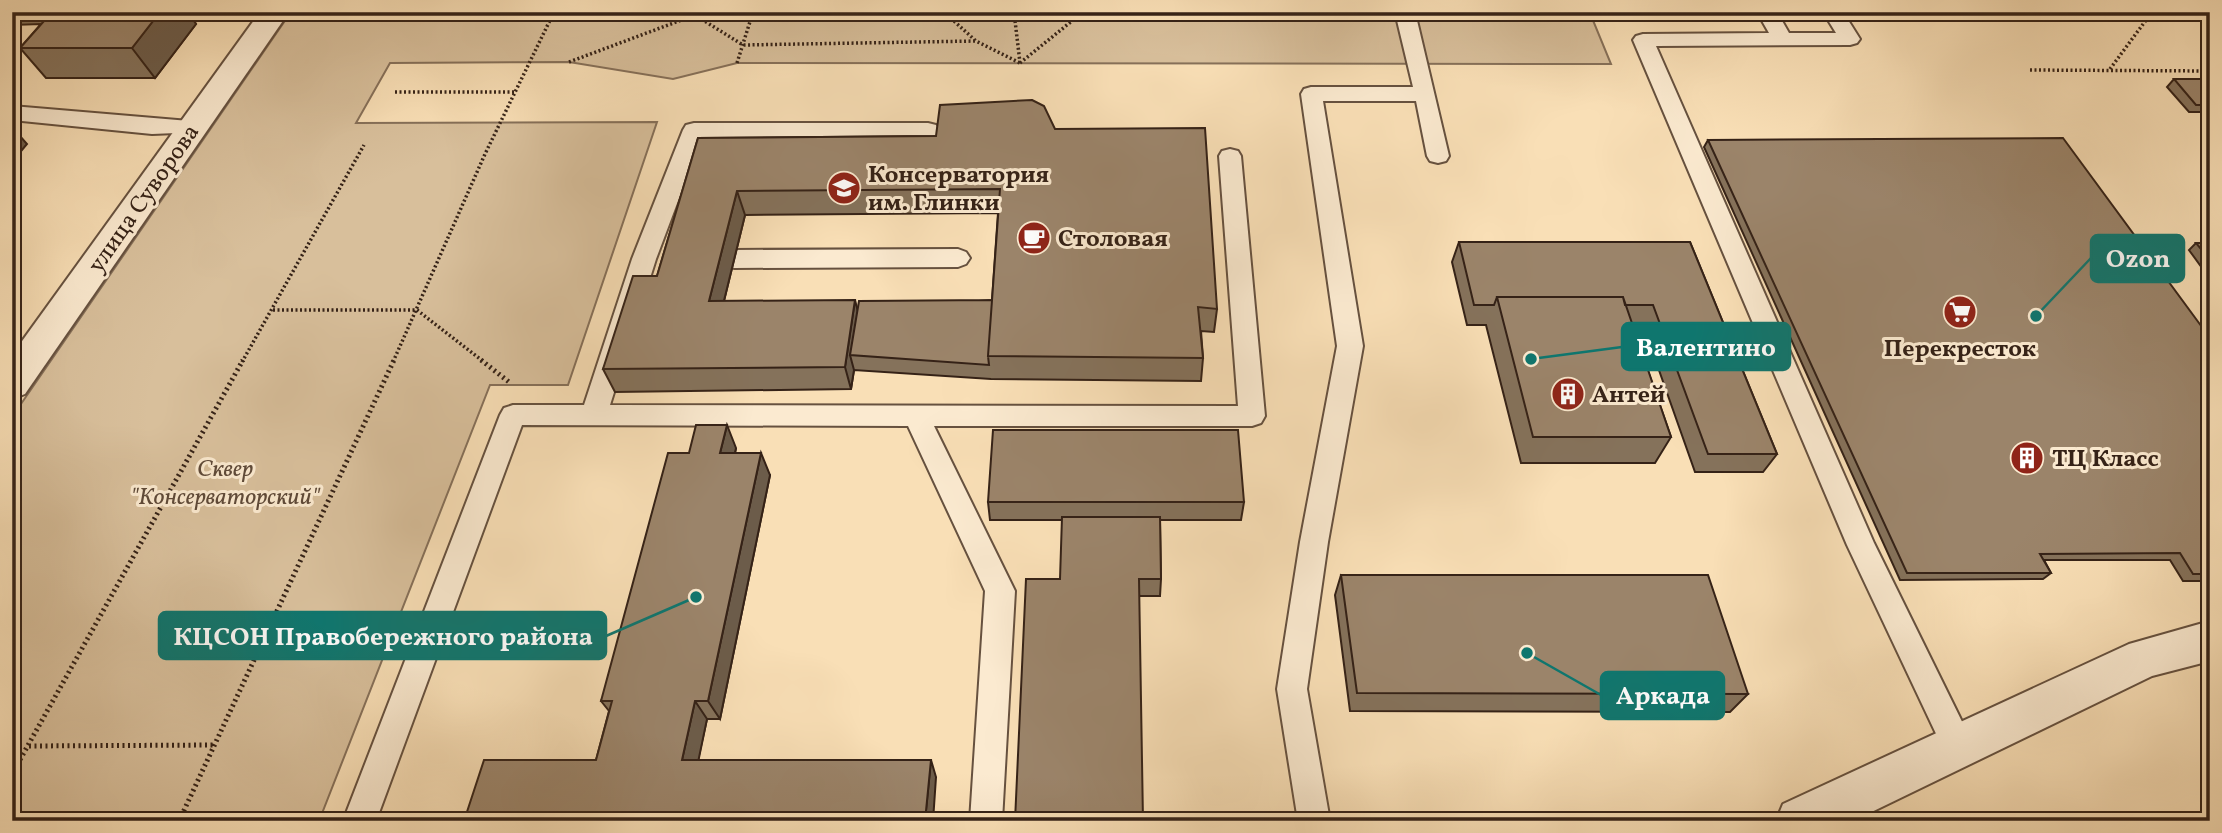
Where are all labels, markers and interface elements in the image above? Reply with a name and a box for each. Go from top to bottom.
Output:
street label: улица Суворова [81,118,209,281]
place label: Консерватория им. Глинки [868,159,1049,221]
school or university icon: Консерватория им. Глинки [825,169,863,207]
cafe icon: Столовая [1015,219,1053,257]
place label: Столовая [1058,223,1168,257]
callout: Ozon [2091,235,2184,282]
text: Ozon [2106,242,2170,278]
supermarket icon: Перекресток [1941,293,1979,331]
callout: Валентино [1622,323,1790,370]
text: Валентино [1636,331,1776,367]
place label: Перекресток [1884,333,2036,367]
building icon: Антей [1549,375,1587,413]
place label: Антей [1592,379,1665,413]
building icon: ТЦ Класс [2008,439,2046,477]
place label: ТЦ Класс [2052,443,2159,477]
park label: Сквер "Консерваторский" [130,453,321,515]
callout: КЦСОН Правобережного района [159,612,606,659]
text: КЦСОН Правобережного района [173,620,593,656]
callout: Аркада [1601,672,1724,719]
text: Аркада [1616,679,1710,715]

